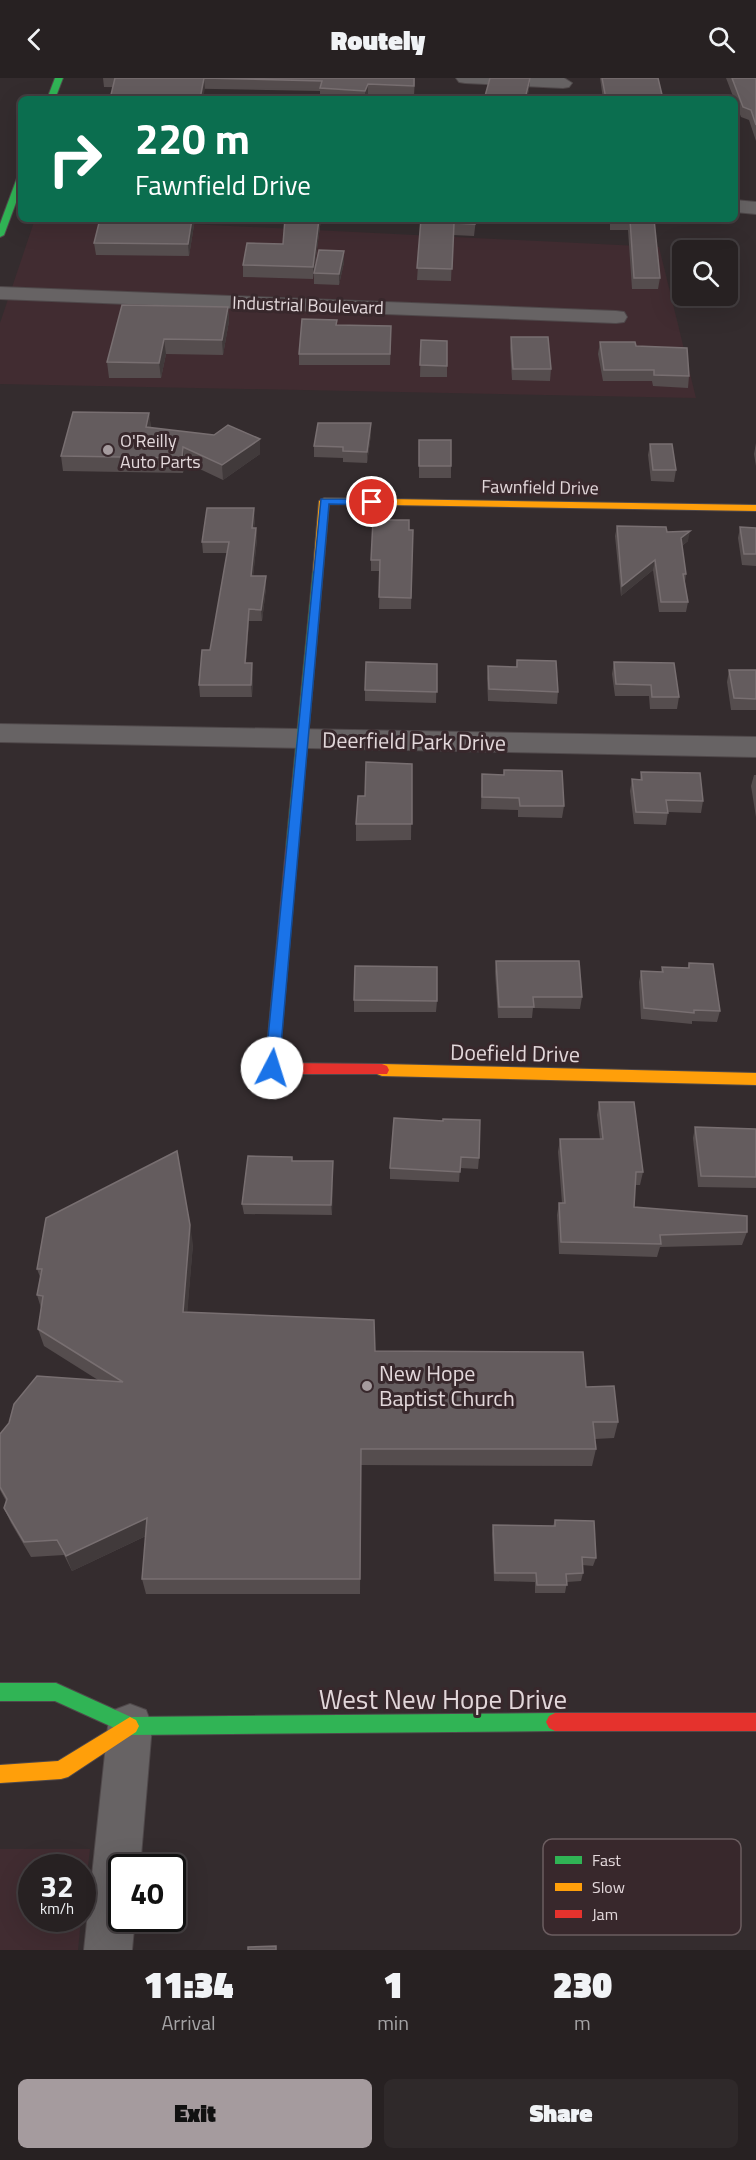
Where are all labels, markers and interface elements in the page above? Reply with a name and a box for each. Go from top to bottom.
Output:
text: Routely [331,19,425,60]
icon: back [18,23,51,56]
icon: search [705,23,738,56]
text: 220 m [135,106,250,170]
icon: right [36,120,114,198]
text: Fawnfield Drive [135,164,311,205]
map controls [672,240,738,306]
button: search [672,240,738,306]
street label: Industrial Boulevard [232,289,384,321]
place label: O'Reilly Auto Parts [120,427,201,475]
marker: O'Reilly Auto Parts [101,443,115,457]
street label: Fawnfield Drive [481,472,599,502]
pin [346,476,397,527]
icon: arrive [355,485,388,518]
street label: Deerfield Park Drive [322,722,506,760]
street label: Doefield Drive [450,1035,580,1071]
position arrow [240,1036,304,1100]
place label: New Hope Baptist Church [379,1356,515,1415]
marker: New Hope Baptist Church [360,1379,374,1393]
street label: West New Hope Drive [319,1678,567,1719]
legend [543,1839,741,1935]
text: Fast [592,1848,621,1872]
speed limit sign: 40 [108,1854,186,1932]
text: 32 [40,1863,74,1909]
text: Slow [592,1875,625,1899]
text: km/h [40,1897,74,1920]
text: Jam [592,1902,618,1926]
text: 11:34 [144,1957,233,2012]
text: 1 [383,1957,403,2012]
text: 230 [553,1957,612,2012]
text: Arrival [161,2007,216,2038]
text: min [377,2007,409,2038]
text: m [574,2007,591,2038]
button: Exit [18,2079,372,2148]
button: Share [384,2079,738,2148]

